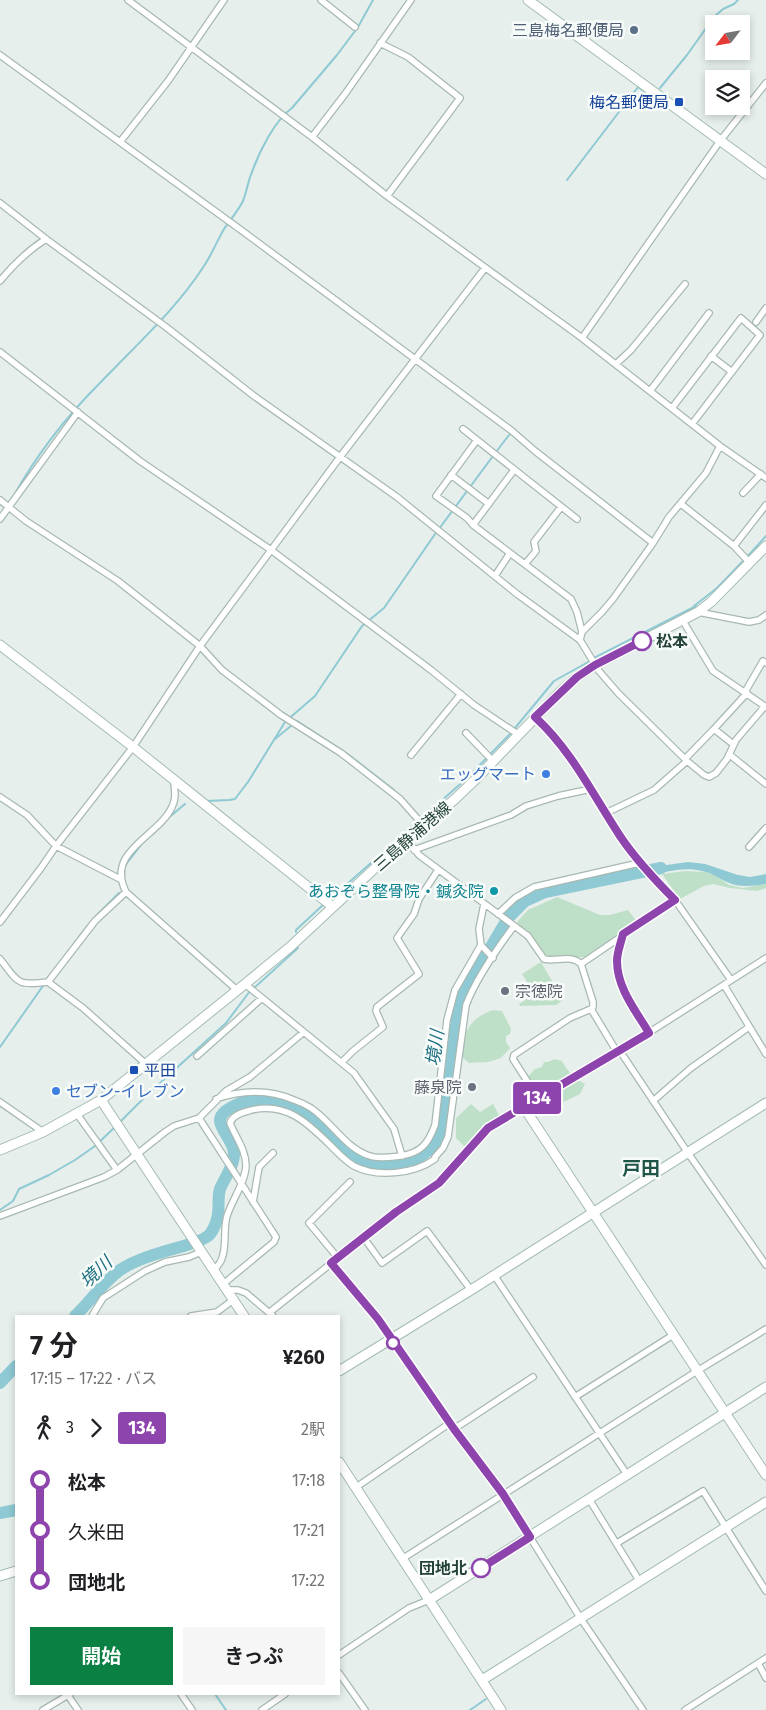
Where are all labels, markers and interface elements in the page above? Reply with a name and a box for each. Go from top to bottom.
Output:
north arrow [705,15,750,60]
map controls [705,15,750,115]
place label: 三島梅名郵便局 [512,21,624,40]
marker: 三島梅名郵便局 [628,24,640,36]
button: layers [705,70,750,115]
place label: 梅名郵便局 [589,93,669,112]
marker: 梅名郵便局 [673,96,685,108]
marker: 松本 [632,631,652,651]
place label: 松本 [656,632,688,651]
place label: エッグマート [440,765,536,784]
marker: エッグマート [540,768,552,780]
street label: 三島静浦港線 [370,798,455,875]
place label: あおぞら整骨院・鍼灸院 [308,882,484,901]
marker: あおぞら整骨院・鍼灸院 [488,885,500,897]
place label: 宗徳院 [515,982,563,1001]
marker: 宗徳院 [499,985,511,997]
water label: 境川 [422,1027,449,1067]
place label: 平田 [144,1061,176,1080]
marker: 平田 [128,1064,140,1076]
place label: 藤泉院 [414,1078,462,1097]
marker: 藤泉院 [466,1081,478,1093]
place label: セブン-イレブン [66,1082,184,1101]
line badge: 134 [508,1082,566,1114]
marker: セブン-イレブン [50,1085,62,1097]
text: 134 [523,1087,551,1109]
district label: 戸田 [622,1157,660,1180]
water label: 境川 [75,1250,118,1292]
text: 7 分 [30,1329,78,1362]
unlabelled marker [386,1336,400,1350]
text: ¥260 [283,1346,325,1369]
text: 17:15 – 17:22 · バス [30,1369,157,1388]
icon: walk [30,1414,58,1442]
icon: forward [82,1414,110,1442]
text: 134 [128,1417,156,1439]
text: 3 [66,1418,74,1437]
text: 2駅 [301,1420,325,1439]
text: 松本 [68,1471,106,1494]
text: 17:18 [292,1471,325,1490]
text: 久米田 [68,1521,125,1544]
text: 17:21 [293,1521,325,1540]
marker: 団地北 [471,1558,491,1578]
place label: 団地北 [419,1559,467,1578]
text: 団地北 [68,1571,125,1594]
text: 17:22 [291,1571,325,1590]
button: 開始 [30,1627,173,1685]
button: きっぷ [183,1627,325,1685]

